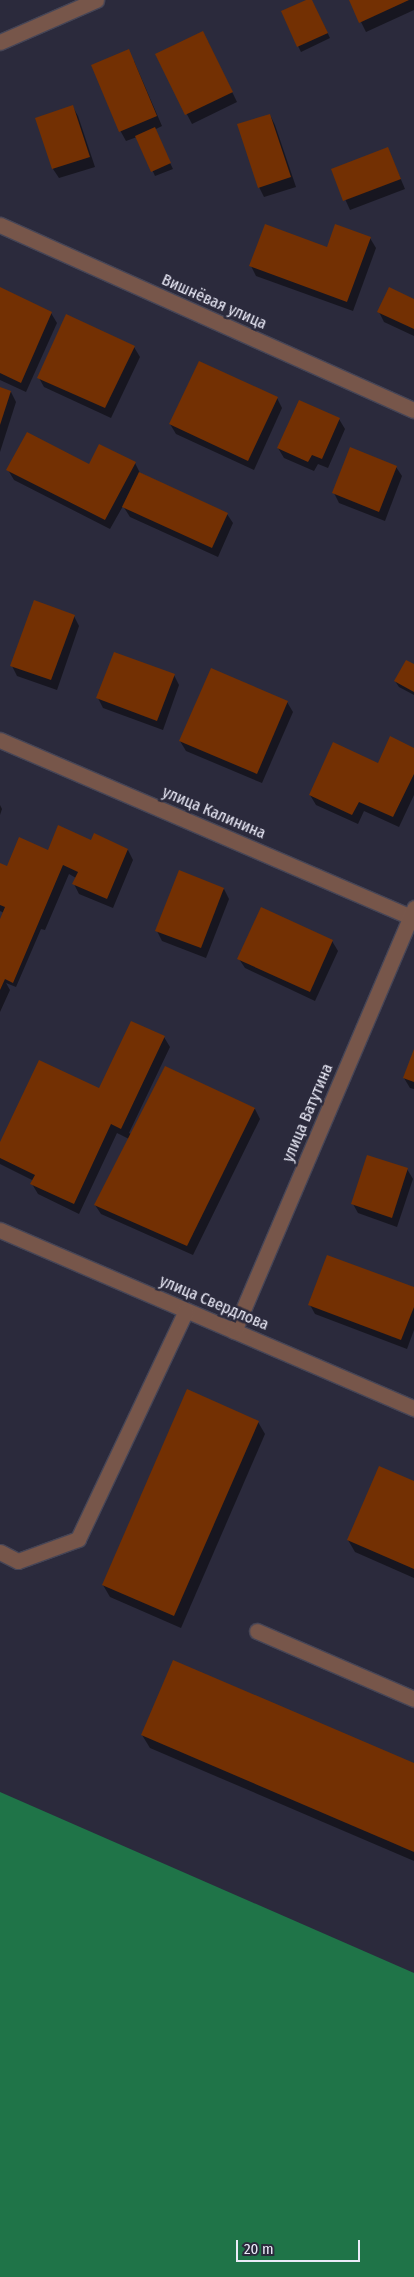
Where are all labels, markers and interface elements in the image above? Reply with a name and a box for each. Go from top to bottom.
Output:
street label: Вишнёвая улица [159,270,269,334]
street label: улица Калинина [159,783,269,843]
street label: улица Ватутина [279,1061,337,1165]
street label: улица Свердлова [157,1271,271,1335]
scale bar [239,2230,363,2262]
text: 20 m [244,2240,274,2258]

